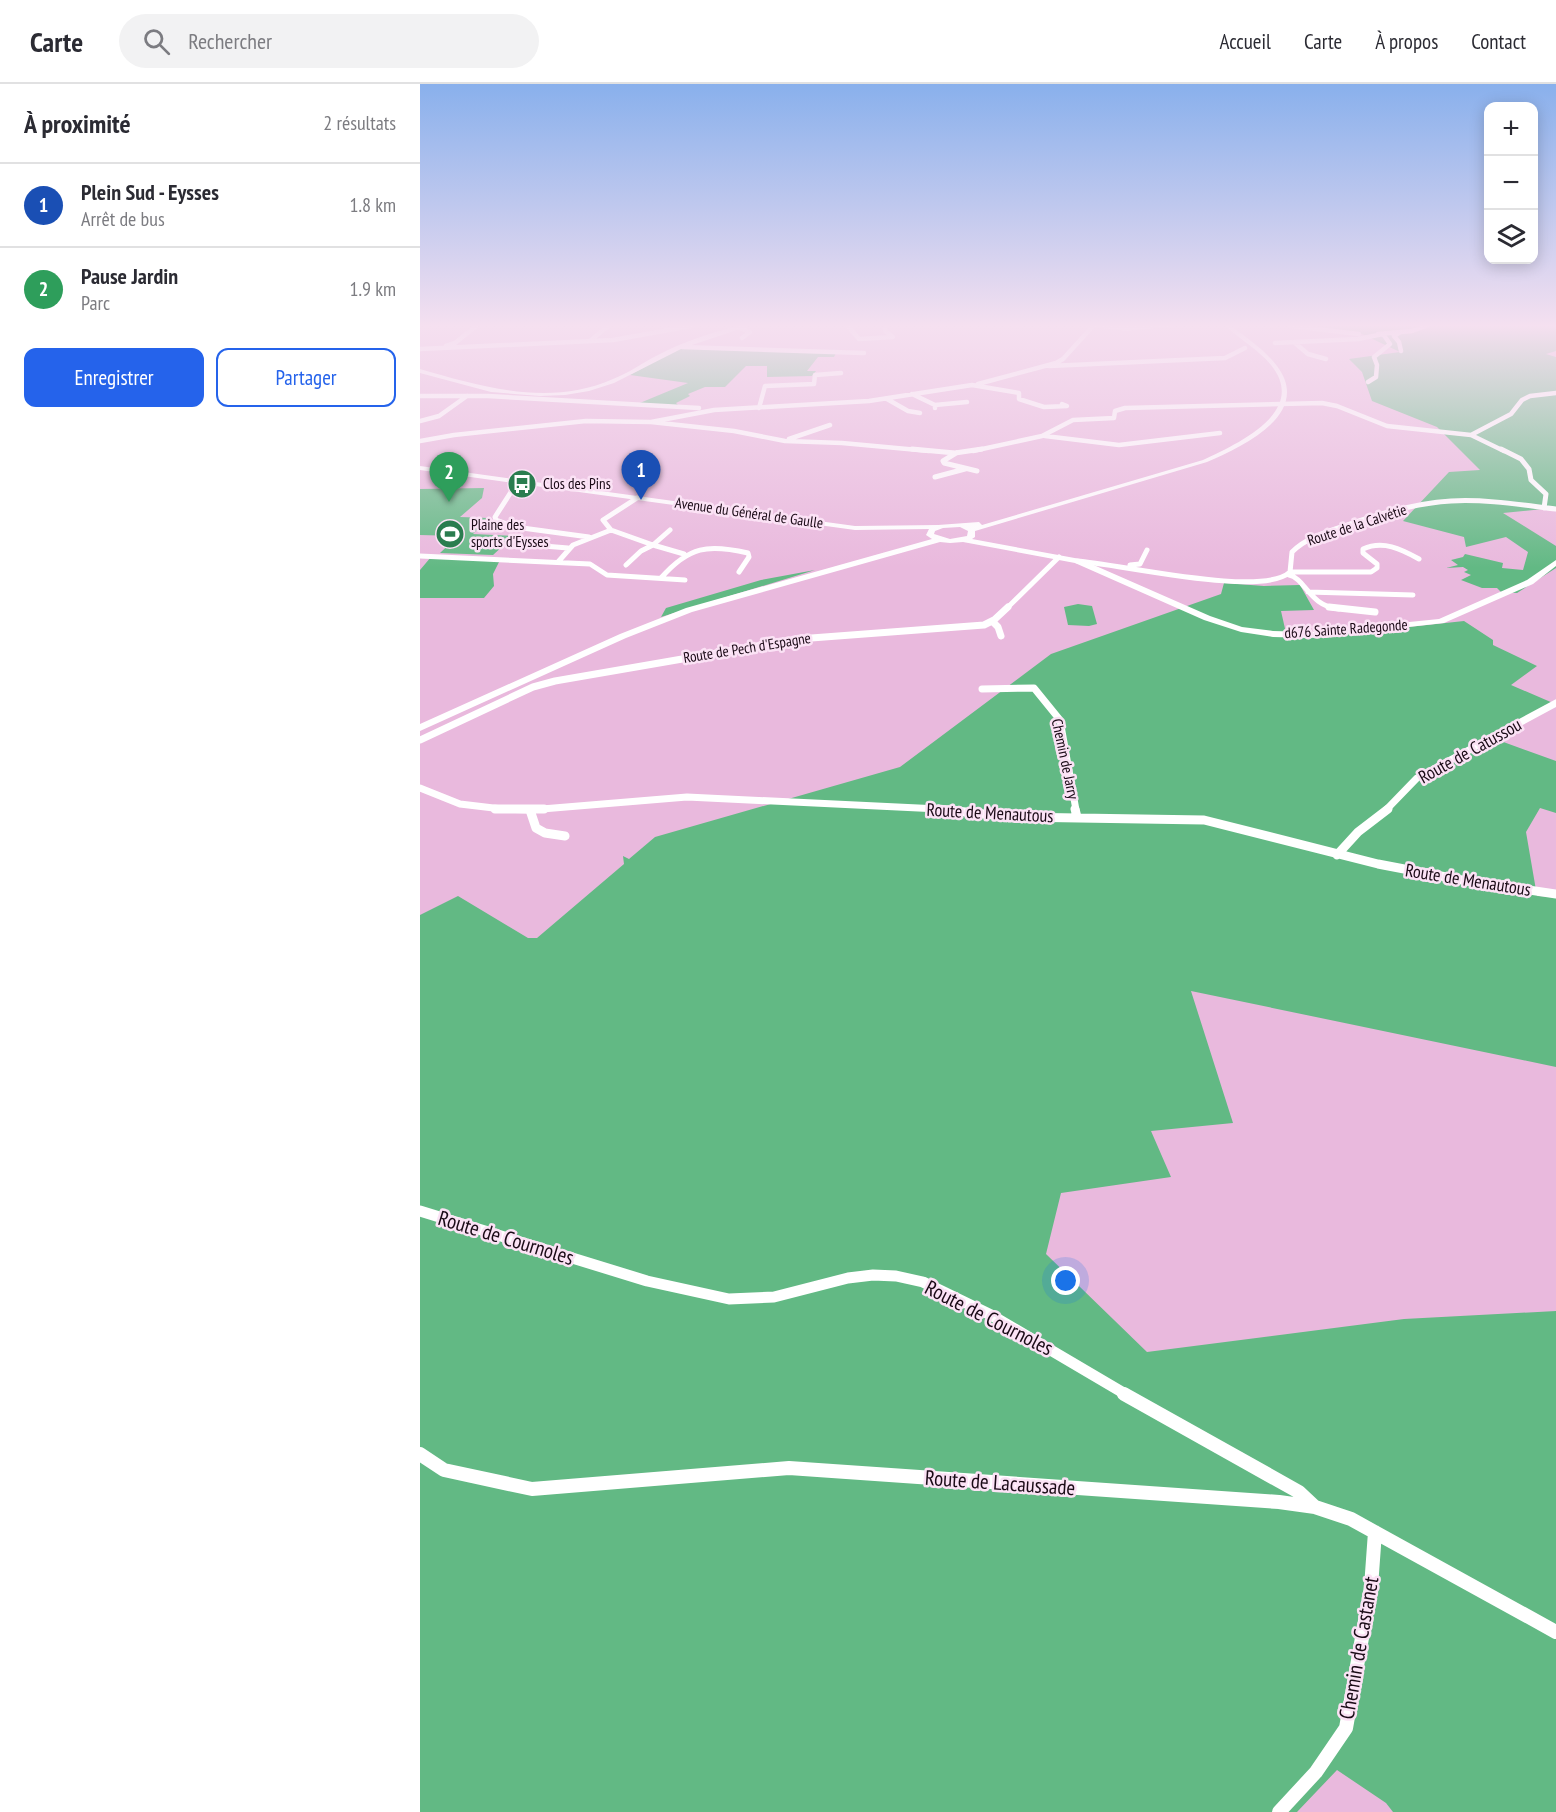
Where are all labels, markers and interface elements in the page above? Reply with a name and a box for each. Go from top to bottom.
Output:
search box [119,14,539,68]
text: Carte [30,23,83,60]
icon: search [140,25,173,58]
text: Rechercher [188,27,272,55]
text: Accueil [1219,28,1271,55]
text: Carte [1304,28,1342,55]
text: À propos [1375,28,1438,55]
text: Contact [1471,28,1526,55]
map controls [1484,102,1538,264]
button: + [1484,102,1538,156]
text: À proximité [24,107,131,140]
text: 2 résultats [323,110,396,136]
button: − [1484,156,1538,210]
text: Plein Sud - Eysses [81,178,219,206]
text: 1 [39,192,48,218]
text: 1.8 km [349,192,396,218]
text: Arrêt de bus [81,206,165,232]
button: layers [1484,210,1538,264]
text: Pause Jardin [81,262,178,290]
text: 2 [39,276,48,302]
text: 1.9 km [349,276,396,302]
text: Parc [81,290,110,316]
button: Enregistrer [24,348,204,407]
button: Partager [216,348,396,407]
pin: 1 [622,450,660,500]
pin: 2 [429,452,468,502]
bus stop icon: Clos des Pins [506,468,538,500]
place label: Clos des Pins [543,474,611,493]
street label: Avenue du Général de Gaulle [674,493,824,532]
street label: Route de la Calvétie [1305,500,1409,550]
place label: Plaine des sports d'Eysses [471,515,549,551]
sports icon: Plaine des sports d'Eysses [434,518,466,550]
street label: d676 Sainte Radegonde [1284,615,1408,642]
street label: Route de Pech d'Espagne [682,628,812,667]
street label: Route de Catussou [1414,713,1525,788]
street label: Chemin de Jarry [1048,717,1083,801]
street label: Route de Menautous [926,798,1054,827]
street label: Route de Menautous [1404,858,1533,901]
street label: Route de Cournoles [435,1204,577,1271]
your location [1051,1266,1080,1295]
street label: Route de Cournoles [921,1274,1058,1361]
street label: Route de Lacaussade [924,1464,1076,1501]
street label: Chemin de Castanet [1333,1574,1384,1721]

